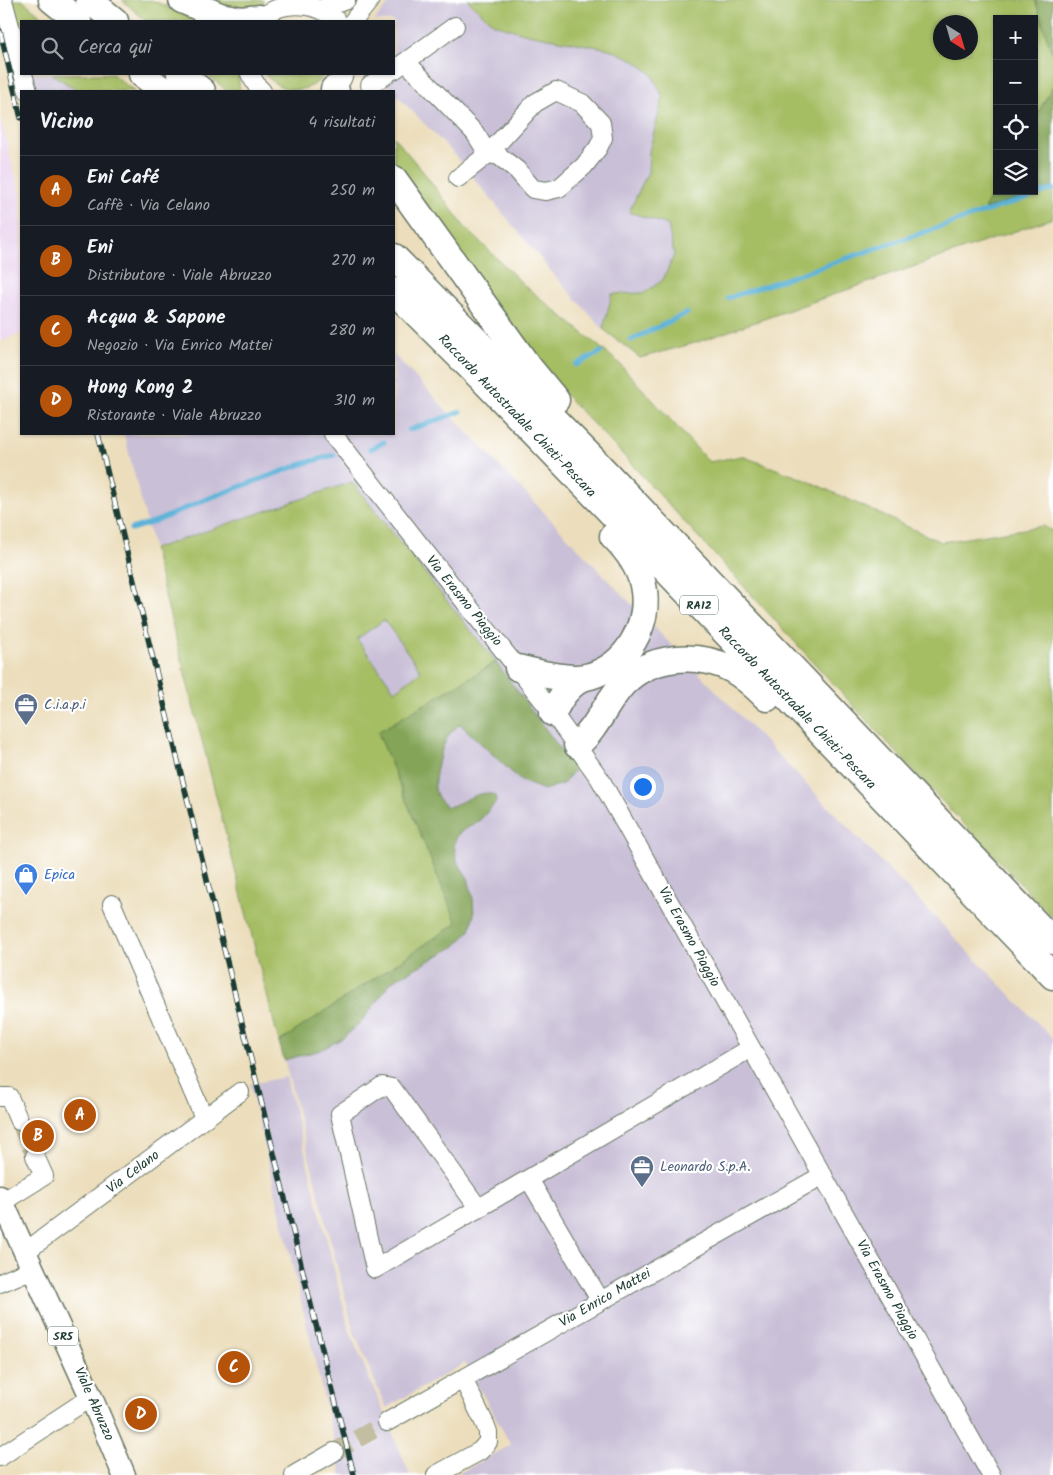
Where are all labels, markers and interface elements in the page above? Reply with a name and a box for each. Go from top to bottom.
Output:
north arrow [933,15,978,60]
map controls [993,15,1038,195]
button: + [993,15,1038,60]
search box [20,20,395,75]
text: Cerca qui [78,33,152,63]
icon: search [38,34,66,62]
button: − [993,60,1038,105]
button: locate [993,105,1038,150]
text: Vicino [40,106,94,139]
text: 4 risultati [309,110,375,135]
button: layers [993,150,1038,195]
text: Eni Café [87,163,159,193]
text: A [51,178,61,203]
text: 250 m [330,178,375,203]
text: Caffè · Via Celano [87,193,210,218]
text: Eni [87,233,113,263]
text: B [51,248,61,273]
text: 270 m [331,248,375,273]
text: Distributore · Viale Abruzzo [87,263,272,288]
text: Acqua & Sapone [87,303,225,333]
text: C [51,318,61,343]
text: 280 m [329,318,375,343]
street label: Raccordo Autostradale Chieti-Pescara [433,329,601,503]
text: Negozio · Via Enrico Mattei [87,333,272,358]
text: Hong Kong 2 [87,373,193,403]
text: D [51,388,61,413]
text: 310 m [334,388,375,413]
text: Ristorante · Viale Abruzzo [87,403,262,428]
street label: Via Erasmo Piaggio [420,551,508,651]
road number: RA12 [680,596,718,614]
street label: Raccordo Autostradale Chieti-Pescara [713,621,881,795]
office icon: C.i.a.p.i [13,692,39,726]
place label: C.i.a.p.i [44,694,86,716]
your location [630,774,656,800]
shop icon: Epica [13,862,39,896]
place label: Epica [44,864,75,886]
street label: Via Erasmo Piaggio [652,883,726,991]
pin: A [64,1096,96,1134]
pin: B [22,1117,54,1155]
street label: Via Celano [102,1145,164,1199]
office icon: Leonardo S.p.A. [629,1154,655,1188]
place label: Leonardo S.p.A. [660,1156,750,1178]
street label: Via Erasmo Piaggio [850,1236,924,1344]
street label: Via Enrico Mattei [555,1262,656,1333]
road number: SR5 [48,1326,78,1345]
pin: C [218,1348,250,1386]
street label: Viale Abruzzo [68,1364,120,1444]
pin: D [125,1395,157,1433]

